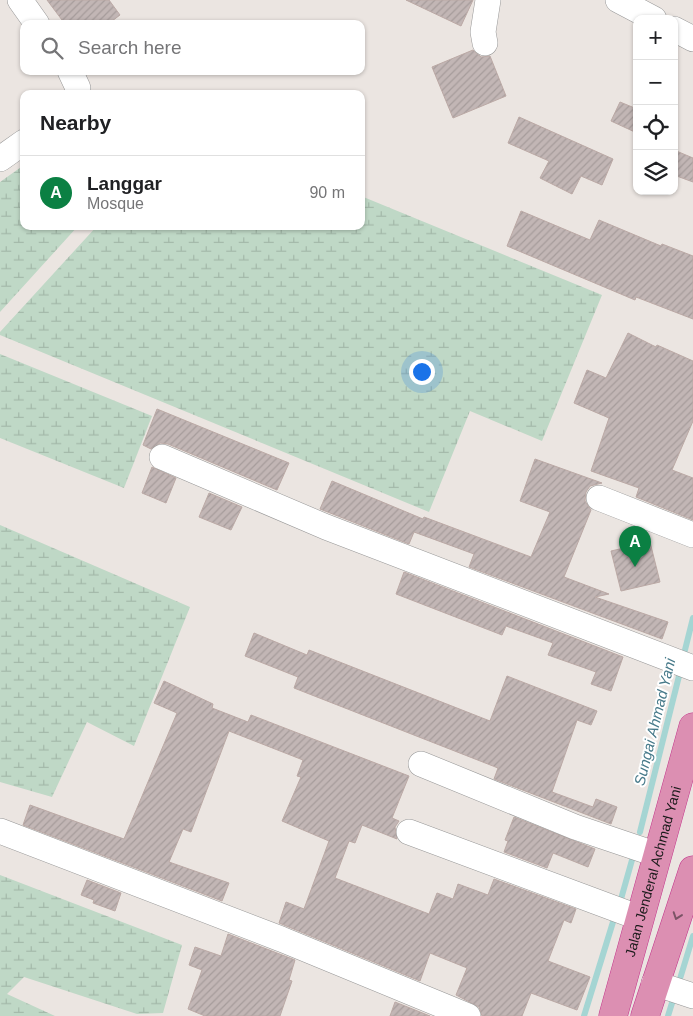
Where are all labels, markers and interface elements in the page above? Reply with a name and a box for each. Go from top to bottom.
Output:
map controls [633,15,678,195]
button: + [633,15,678,60]
search box [20,20,365,75]
icon: search [38,34,66,62]
text: Search here [78,37,182,58]
button: − [633,60,678,105]
button: locate [633,105,678,150]
text: Nearby [40,111,111,134]
button: layers [633,150,678,195]
text: Langgar [87,173,162,194]
text: A [50,184,62,201]
text: 90 m [309,184,345,201]
text: Mosque [87,195,144,212]
your location [409,359,435,385]
pin: A [619,526,651,567]
water label: Sungai Ahmad Yani [630,656,679,787]
street label: Jalan Jenderal Achmad Yani [622,784,684,959]
one-way arrow [673,911,683,920]

